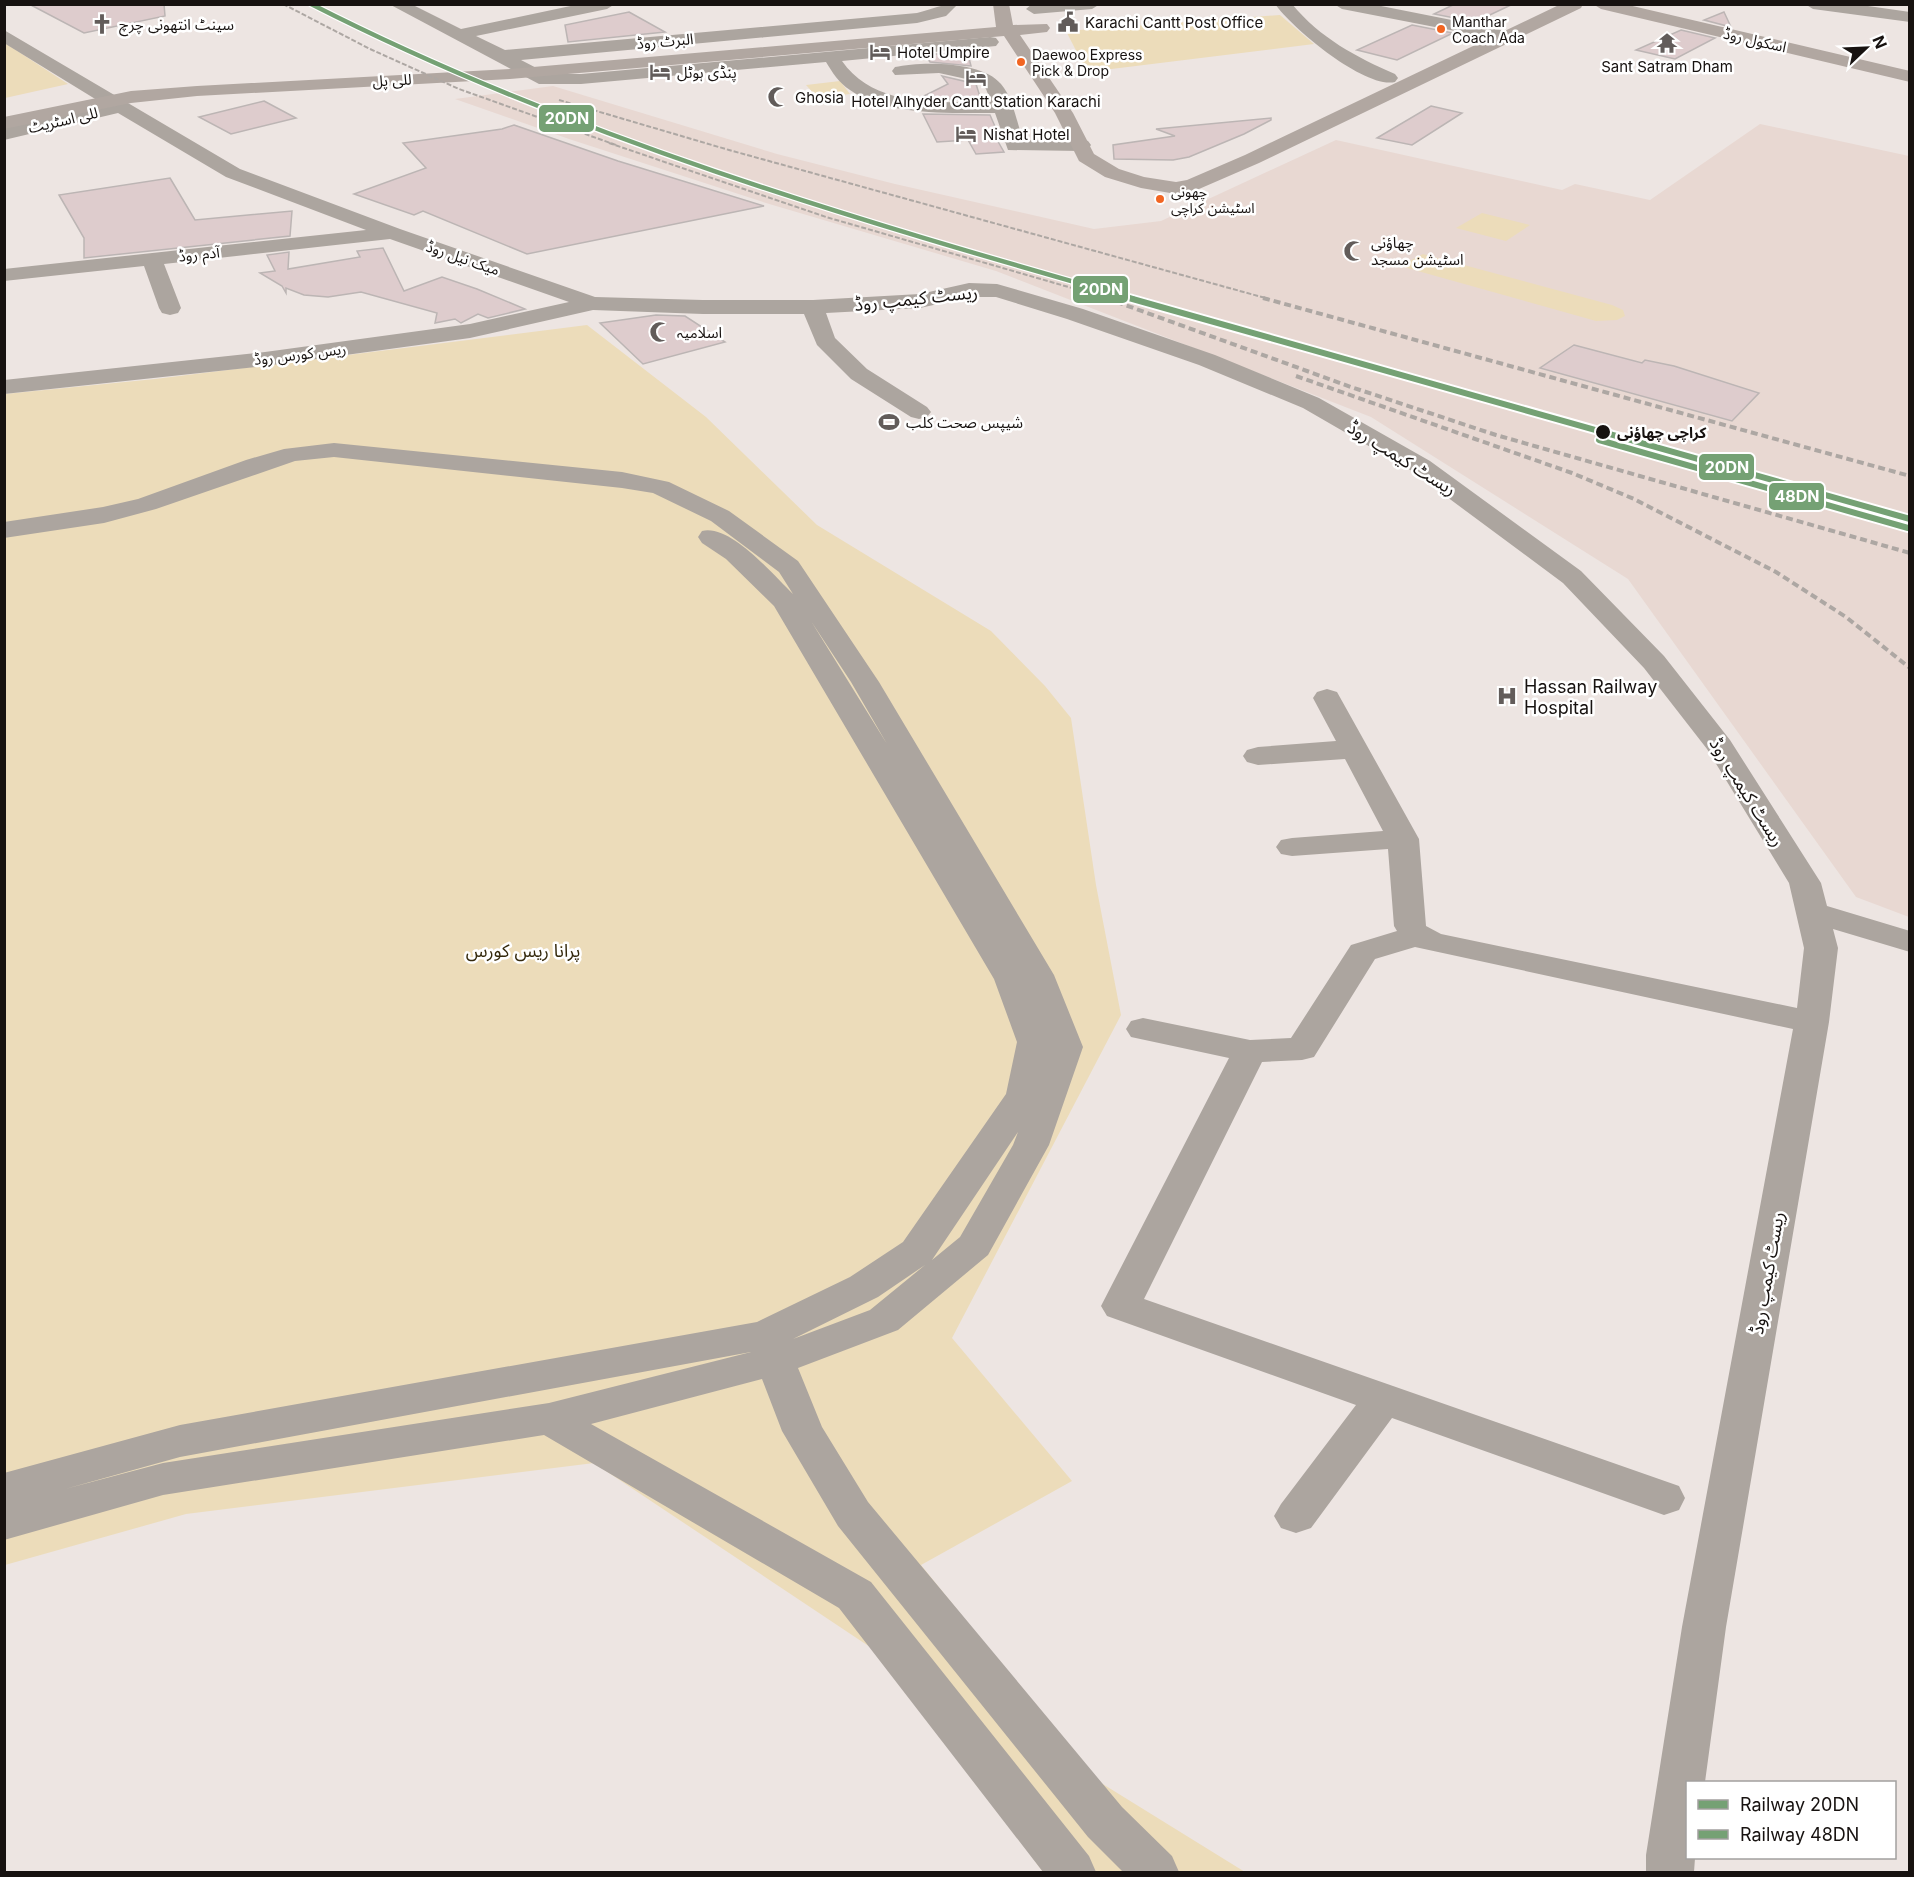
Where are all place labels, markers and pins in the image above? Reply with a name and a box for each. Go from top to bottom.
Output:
public building icon: Karachi Cantt Post Office [1056,10,1080,34]
church icon: سینٹ انتھونی چرچ [90,12,114,36]
place label: Karachi Cantt Post Office [1085,13,1263,32]
place label: Manthar Coach Ada [1452,13,1525,46]
place label: سینٹ انتھونی چرچ [119,15,234,37]
marker: Manthar Coach Ada [1435,23,1447,35]
temple icon: Sant Satram Dham [1655,31,1679,55]
hotel icon: Hotel Umpire [868,40,892,64]
place label: Hotel Umpire [897,43,990,62]
place label: Daewoo Express Pick & Drop [1032,46,1142,79]
marker: Daewoo Express Pick & Drop [1015,56,1027,68]
place label: Sant Satram Dham [1601,57,1733,76]
hotel icon: پنڈی ہوٹل [648,60,672,84]
place label: پنڈی ہوٹل [677,63,737,83]
hotel icon: Hotel Alhyder Cantt Station Karachi [964,66,988,90]
mosque icon: Ghosia [766,85,790,109]
place label: Ghosia [795,88,844,107]
place label: Hotel Alhyder Cantt Station Karachi [851,92,1101,111]
hotel icon: Nishat Hotel [954,122,978,146]
place label: Nishat Hotel [983,125,1070,144]
place label: چھونی اسٹیشن کراچی [1171,183,1255,218]
marker: چھونی اسٹیشن کراچی [1154,193,1166,205]
place label: چھاؤنی اسٹیشن مسجد [1371,233,1464,269]
mosque icon: چھاؤنی اسٹیشن مسجد [1342,239,1366,263]
mosque icon: اسلامیہ [648,320,672,344]
place label: اسلامیہ [677,323,722,342]
sports icon: شیپس صحت کلب [877,410,901,434]
place label: شیپس صحت کلب [906,413,1023,433]
marker: کراچی چھاؤنی [1594,423,1612,441]
place label: کراچی چھاؤنی [1617,423,1706,442]
place label: Hassan Railway Hospital [1524,676,1657,718]
hospital icon: Hassan Railway Hospital [1495,684,1519,708]

